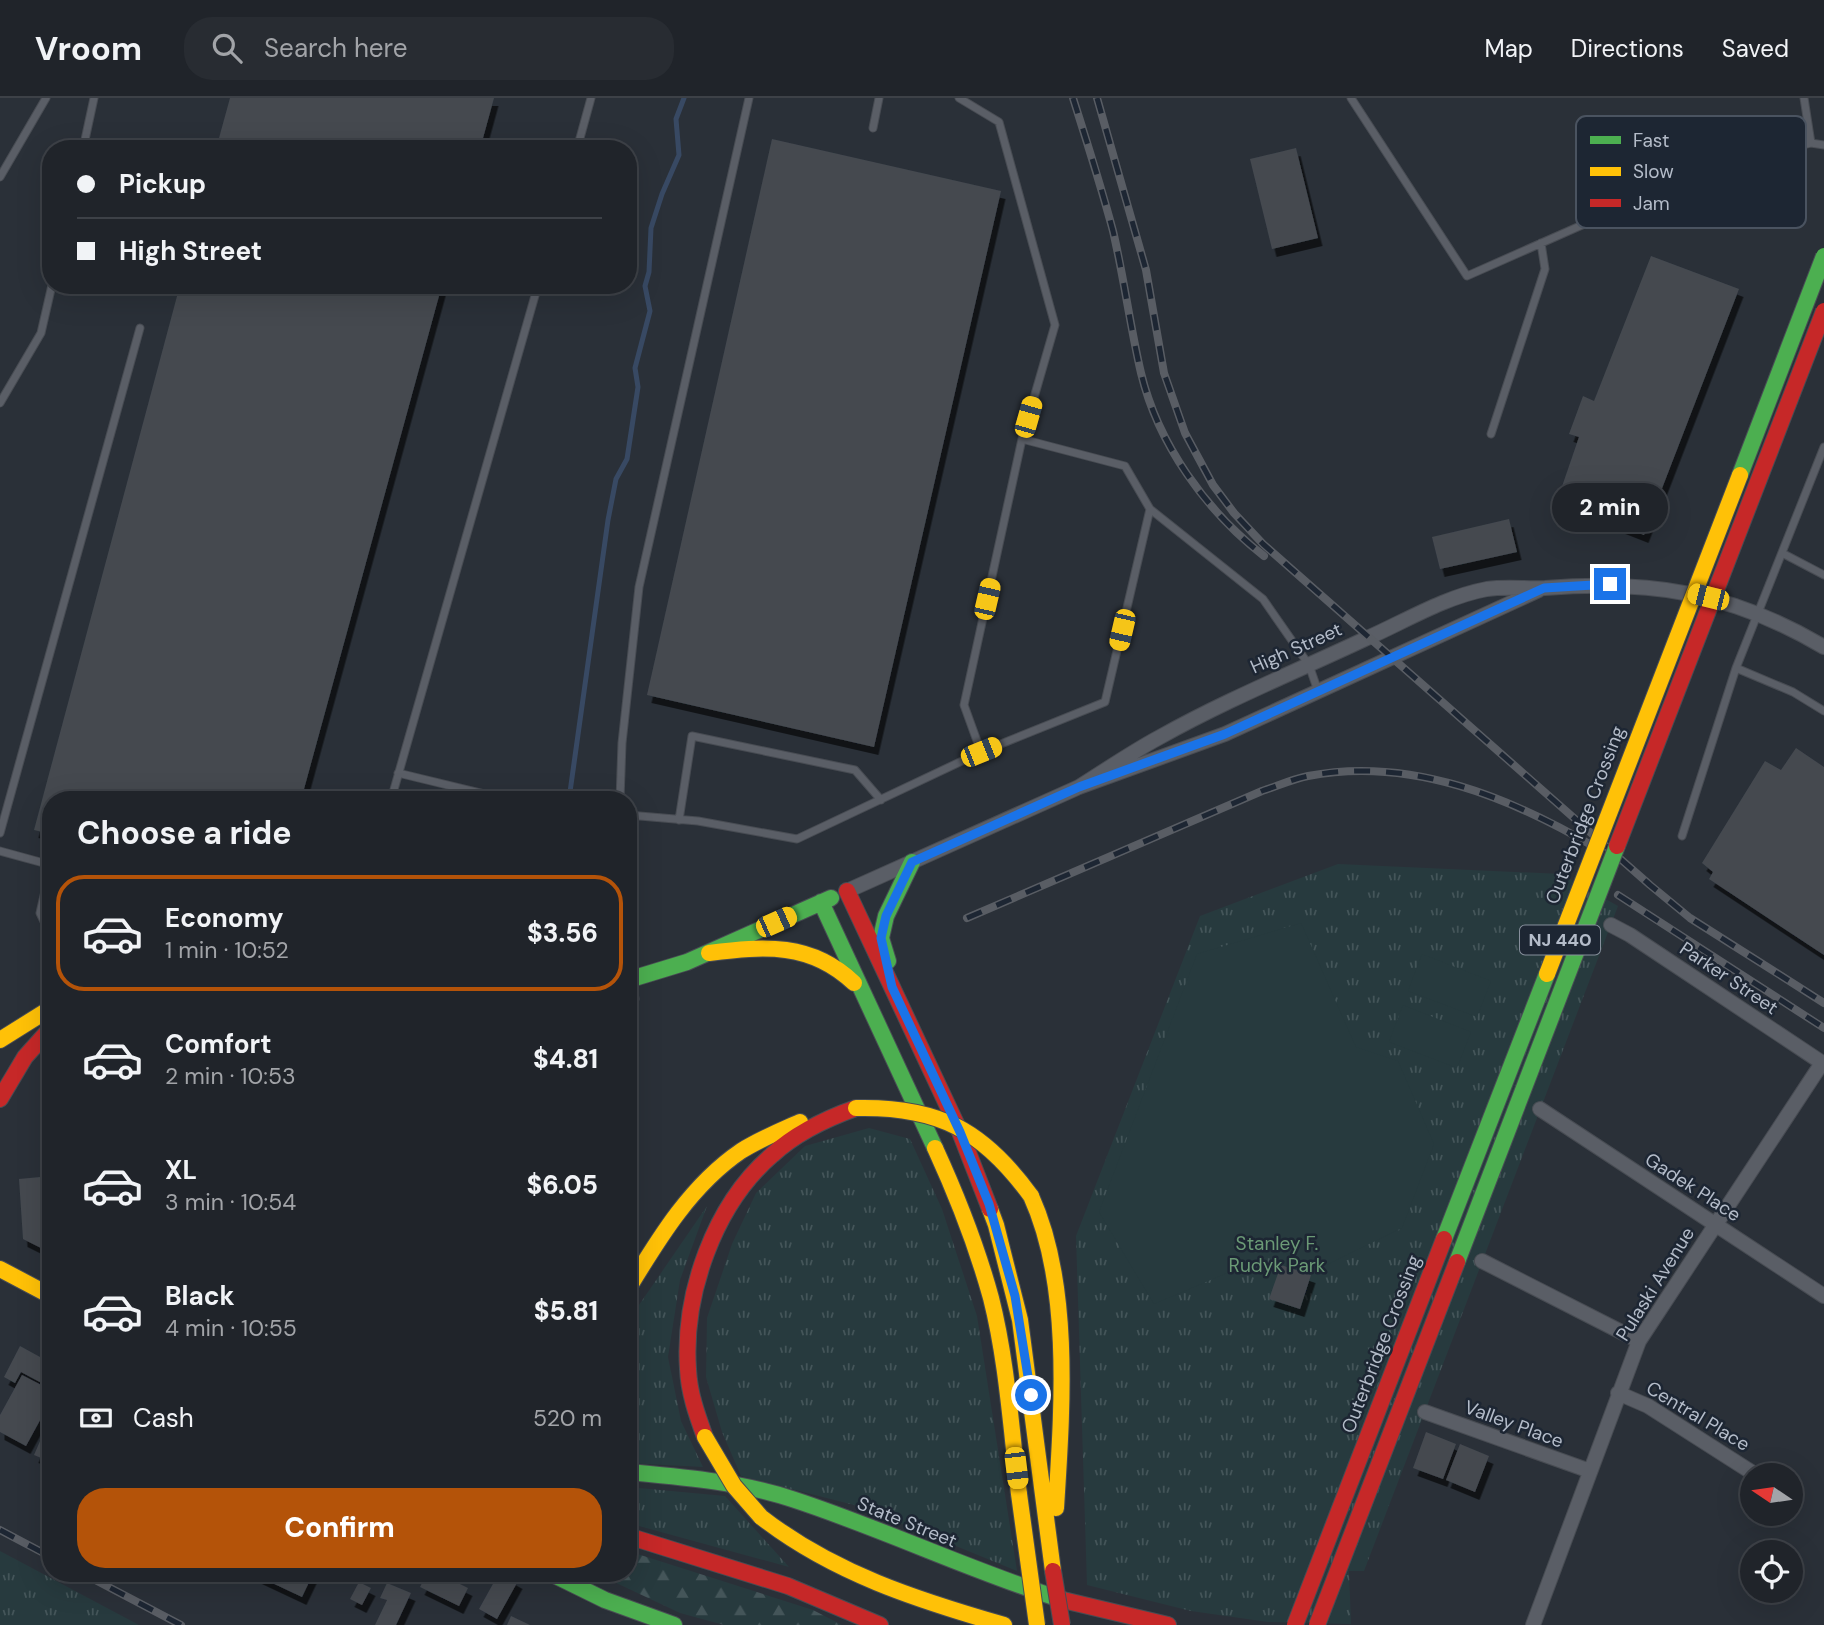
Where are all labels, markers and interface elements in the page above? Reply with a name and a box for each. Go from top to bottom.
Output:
search box [184,17,674,80]
text: Vroom [35,27,142,70]
icon: search [208,29,246,67]
text: Search here [264,31,408,65]
text: Map [1485,33,1533,64]
text: Directions [1571,33,1684,64]
text: Saved [1722,33,1789,64]
legend [1576,116,1806,228]
text: Fast [1633,128,1669,153]
text: Slow [1633,159,1674,184]
text: Pickup [119,167,206,201]
text: Jam [1633,191,1670,216]
text: High Street [119,234,262,268]
car [1013,394,1044,440]
callout: 2 min [1552,482,1668,532]
text: 2 min [1579,492,1641,522]
route end [1594,568,1626,600]
car [973,576,1002,622]
car [1686,582,1731,612]
car [1108,607,1137,653]
street label: High Street [1246,617,1346,679]
street label: Outerbridge Crossing [1540,722,1631,908]
car [958,734,1005,770]
text: Choose a ride [77,812,292,854]
text: Economy [165,901,283,935]
icon: car [81,902,144,965]
car [753,904,800,940]
text: $3.56 [527,916,598,950]
road number: NJ 440 [1520,926,1600,954]
text: 1 min · 10:52 [165,935,289,965]
street label: Parker Street [1675,936,1783,1020]
text: Comfort [165,1027,271,1061]
icon: car [81,1028,144,1091]
text: $4.81 [533,1042,598,1076]
text: 2 min · 10:53 [165,1061,296,1091]
street label: Gadek Place [1640,1147,1746,1227]
text: XL [165,1153,197,1187]
icon: car [81,1154,144,1217]
text: $6.05 [526,1168,598,1202]
text: 3 min · 10:54 [165,1187,296,1217]
street label: Pulaski Avenue [1610,1222,1700,1346]
park label: Stanley F. Rudyk Park [1229,1231,1326,1278]
street label: Outerbridge Crossing [1336,1251,1427,1437]
text: Black [165,1279,235,1313]
icon: car [81,1280,144,1343]
text: $5.81 [534,1294,598,1328]
text: 4 min · 10:55 [165,1313,297,1343]
street label: Central Place [1642,1375,1754,1457]
route start [1015,1379,1047,1411]
street label: Valley Place [1461,1395,1567,1453]
icon: cash [77,1399,115,1437]
text: Cash [133,1401,194,1435]
text: 520 m [533,1403,602,1433]
car [1004,1446,1029,1490]
north arrow [1740,1463,1802,1526]
map controls [1740,1463,1803,1603]
button: Confirm [77,1488,602,1568]
street label: State Street [853,1491,961,1553]
button: locate [1740,1540,1803,1603]

